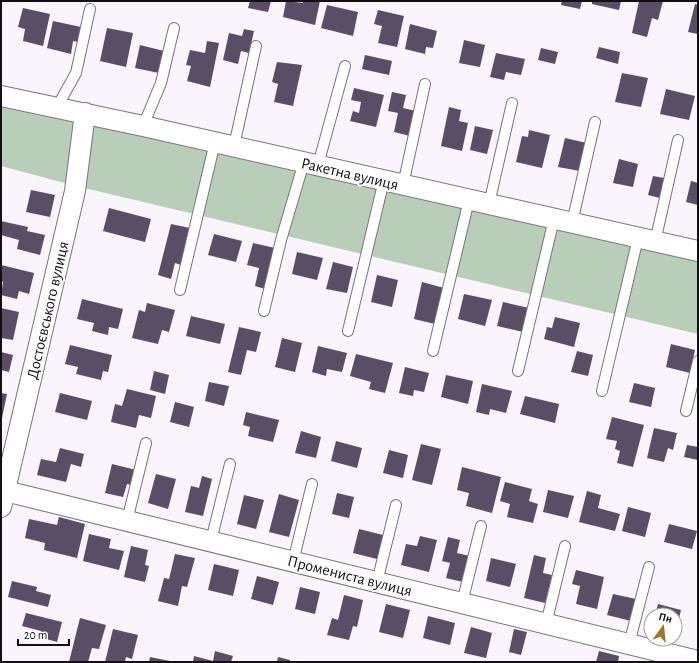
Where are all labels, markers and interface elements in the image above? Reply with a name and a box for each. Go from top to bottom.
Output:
street label: Ракетна вулиця [299,155,400,194]
street label: Достоєвського вулиця [24,240,73,381]
street label: Промениста вулиця [285,553,414,600]
north arrow [643,607,683,647]
text: Пн [658,611,673,625]
scale bar [18,621,69,647]
text: 20 m [24,629,47,641]

